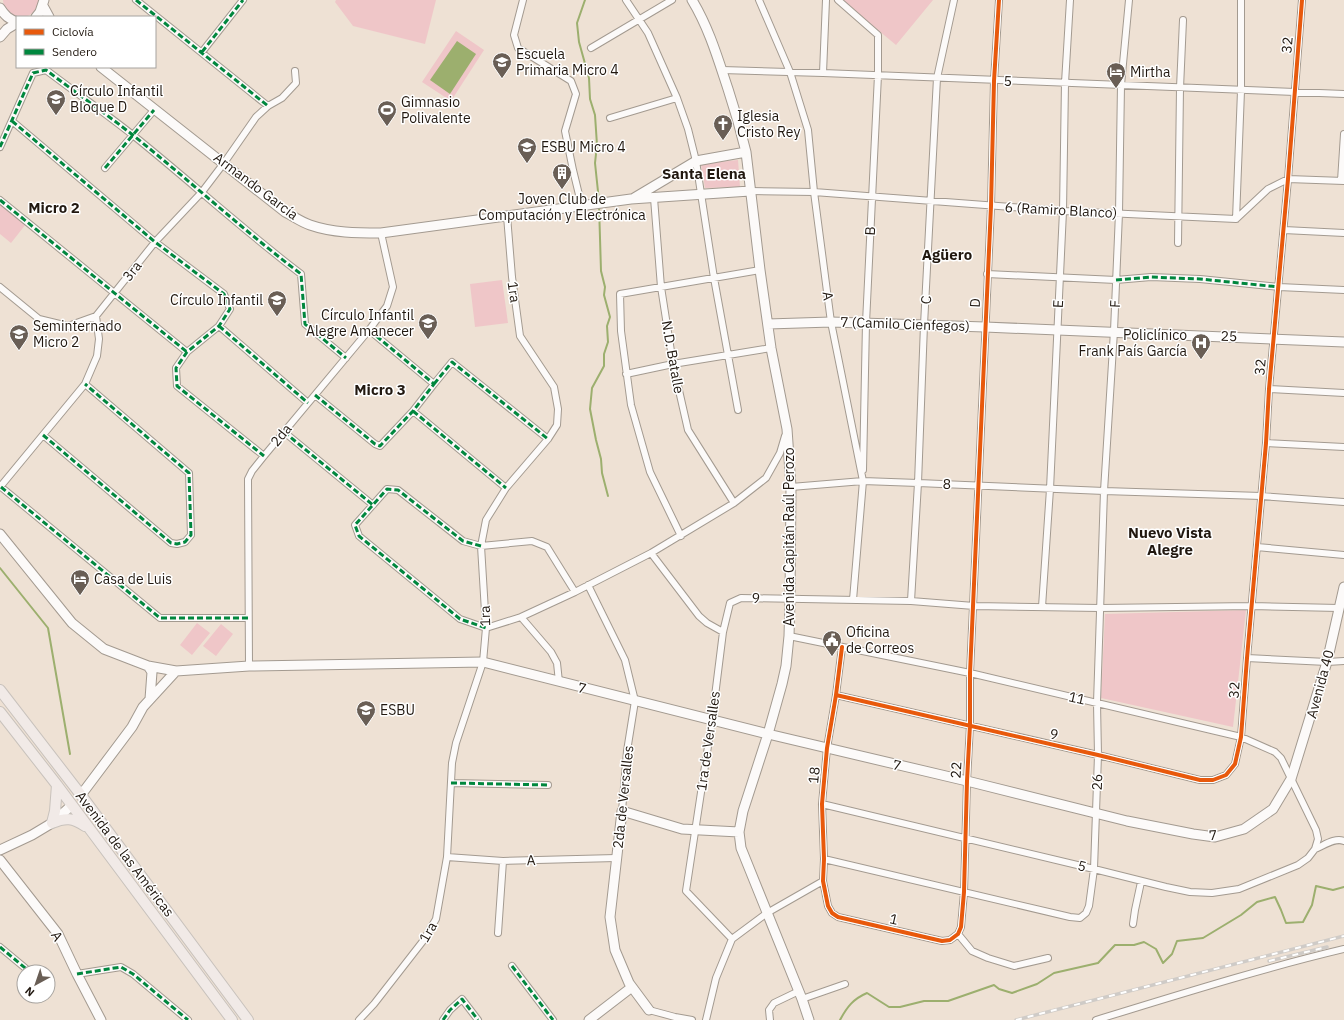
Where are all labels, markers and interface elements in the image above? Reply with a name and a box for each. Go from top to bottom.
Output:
legend [16,16,156,68]
text: Ciclovía [52,24,94,39]
street label: 32 [1277,36,1297,54]
text: Sendero [52,44,97,59]
place label: Escuela Primaria Micro 4 [516,45,619,79]
school or university icon: Escuela Primaria Micro 4 [491,51,513,79]
hotel icon: Mirtha [1105,61,1127,89]
place label: Mirtha [1130,63,1171,81]
street label: 5 [1003,72,1013,90]
place label: Círculo Infantil Bloque D [70,82,163,116]
school or university icon: Círculo Infantil Bloque D [45,88,67,116]
place label: Gimnasio Polivalente [401,93,471,127]
sports icon: Gimnasio Polivalente [376,99,398,127]
place label: Iglesia Cristo Rey [737,107,800,141]
church icon: Iglesia Cristo Rey [712,113,734,141]
school or university icon: ESBU Micro 4 [516,136,538,164]
place label: ESBU Micro 4 [541,138,626,156]
street label: Armando García [210,148,302,224]
building icon: Joven Club de Computación y Electrónica [551,162,573,190]
district label: Santa Elena [662,164,747,183]
place label: Joven Club de Computación y Electrónica [478,190,646,224]
district label: Micro 2 [28,198,80,217]
street label: 6 (Ramiro Blanco) [1004,198,1118,222]
street label: B [861,226,879,236]
district label: Agüero [922,245,972,264]
street label: 3ra [118,257,146,285]
street label: 1ra [504,280,524,304]
school or university icon: Círculo Infantil [266,289,288,317]
street label: A [818,290,838,302]
place label: Círculo Infantil [170,291,263,309]
street label: C [917,295,935,305]
street label: D [966,298,984,308]
street label: E [1049,299,1067,309]
street label: F [1106,300,1124,308]
place label: Círculo Infantil Alegre Amanecer [306,306,414,340]
school or university icon: Círculo Infantil Alegre Amanecer [417,312,439,340]
street label: 7 (Camilo Cienfegos) [840,313,970,335]
place label: Seminternado Micro 2 [33,317,122,351]
street label: N.D. Batalle [658,319,688,395]
school or university icon: Seminternado Micro 2 [8,323,30,351]
place label: Policlínico Frank País García [1079,326,1188,360]
street label: 25 [1220,327,1238,345]
hospital icon: Policlínico Frank País García [1190,332,1212,360]
street label: 32 [1250,358,1270,376]
district label: Micro 3 [354,380,406,399]
street label: 2da [266,420,296,450]
street label: Avenida Capitán Raúl Perozo [780,447,798,627]
street label: 8 [942,475,952,493]
district label: Nuevo Vista Alegre [1128,523,1212,559]
hotel icon: Casa de Luis [69,568,91,596]
place label: Casa de Luis [94,570,172,588]
street label: 9 [751,589,761,607]
street label: 1ra [476,605,494,627]
place label: Oficina de Correos [846,623,914,657]
public building icon: Oficina de Correos [821,629,843,657]
street label: Avenida 40 [1302,648,1338,720]
street label: 7 [576,678,588,698]
street label: 32 [1224,681,1244,699]
street label: 11 [1067,687,1087,709]
street label: 1ra de Versalles [692,690,724,792]
school or university icon: ESBU [355,699,377,727]
place label: ESBU [380,701,415,719]
street label: 9 [1048,724,1060,744]
street label: 2da de Versalles [609,744,637,850]
street label: 7 [891,755,903,775]
street label: 22 [947,761,965,779]
street label: 18 [804,766,824,784]
street label: 26 [1088,773,1106,791]
street label: Avenida de las Américas [72,788,178,921]
street label: 7 [1208,826,1218,844]
street label: A [526,851,536,869]
street label: 5 [1076,856,1088,876]
street label: 1 [888,909,900,929]
street label: 1ra [415,918,441,946]
street label: A [47,928,67,944]
north arrow [16,964,56,1004]
text: N [22,984,37,1000]

